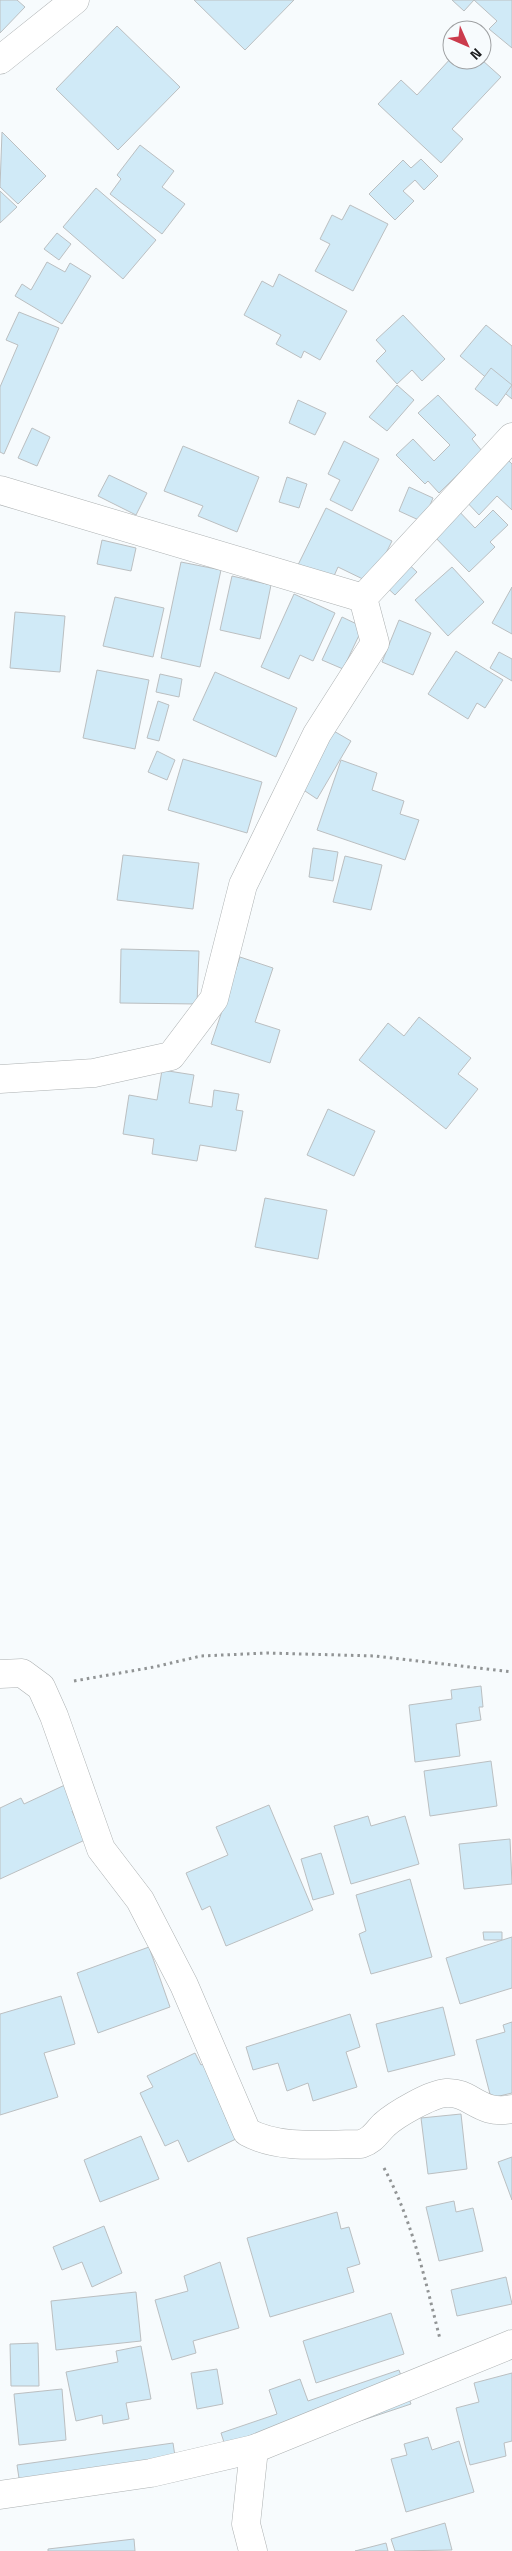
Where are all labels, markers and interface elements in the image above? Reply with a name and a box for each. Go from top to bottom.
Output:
north arrow [442,20,492,70]
text: N [466,44,487,65]

